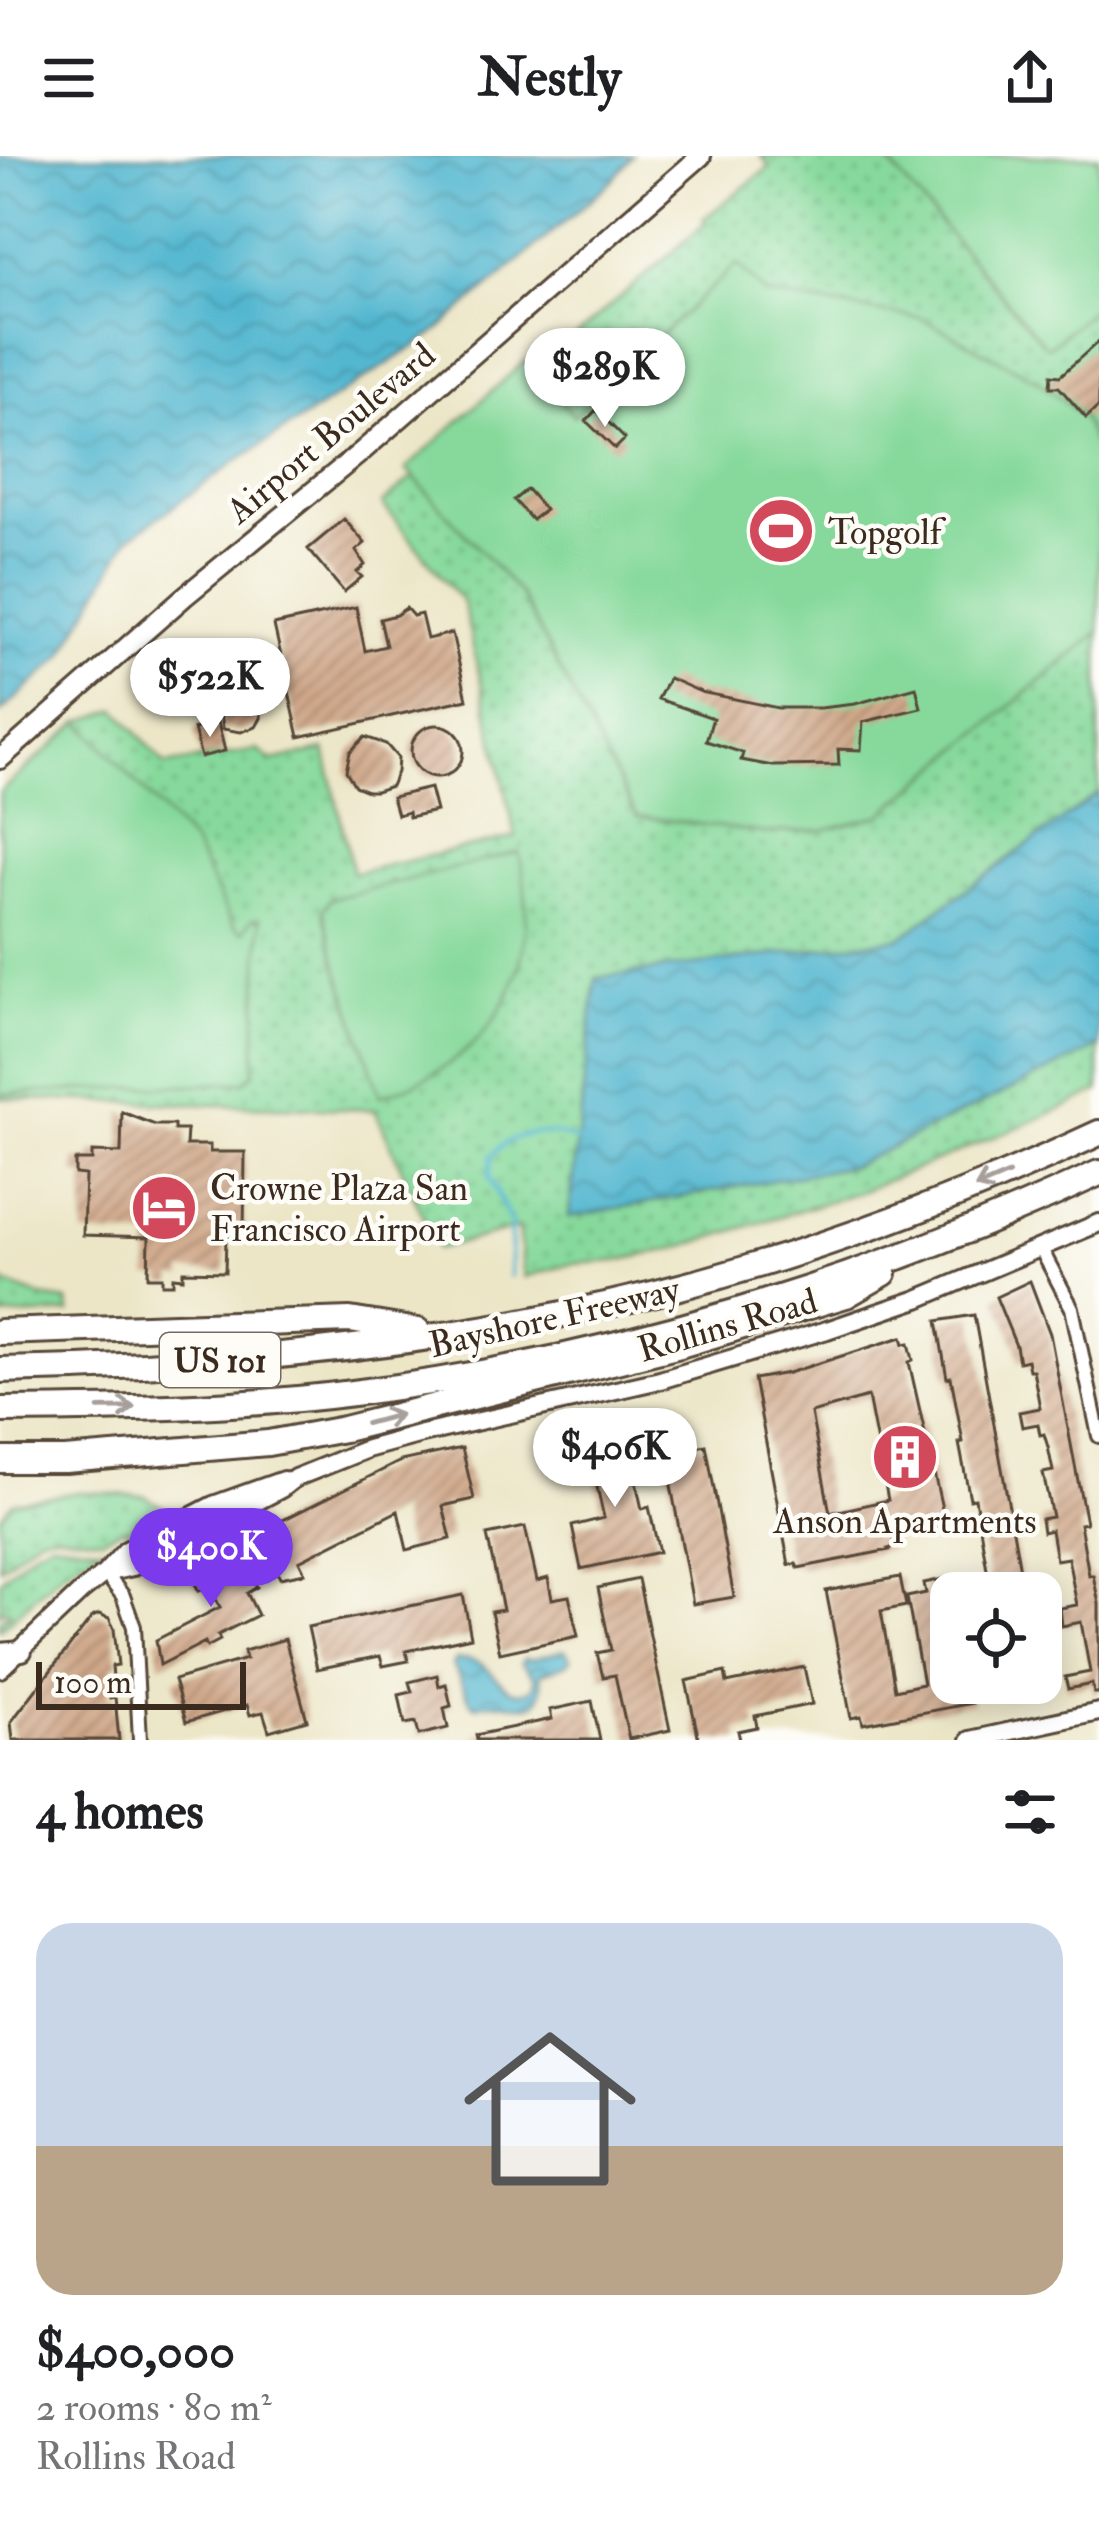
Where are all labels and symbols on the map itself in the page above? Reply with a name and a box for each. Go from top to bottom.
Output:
pin: $289K [521,328,689,430]
street label: Airport Boulevard [217,333,445,534]
sports icon: Topgolf [746,496,816,566]
place label: Topgolf [828,510,947,555]
pin: $522K [126,638,294,740]
place label: Crowne Plaza San Francisco Airport [210,1166,468,1252]
one-way arrow [974,1172,1011,1193]
hotel icon: Crowne Plaza San Francisco Airport [129,1173,199,1243]
street label: Bayshore Freeway [425,1267,685,1368]
street label: Rollins Road [633,1278,822,1372]
road number: US 101 [160,1333,280,1387]
one-way arrow [97,1397,136,1420]
one-way arrow [363,1406,401,1428]
pin: $406K [531,1408,699,1510]
building icon: Anson Apartments [870,1422,940,1492]
place label: Anson Apartments [772,1499,1037,1544]
pin: $400K [127,1508,295,1610]
scale bar [36,1656,246,1709]

